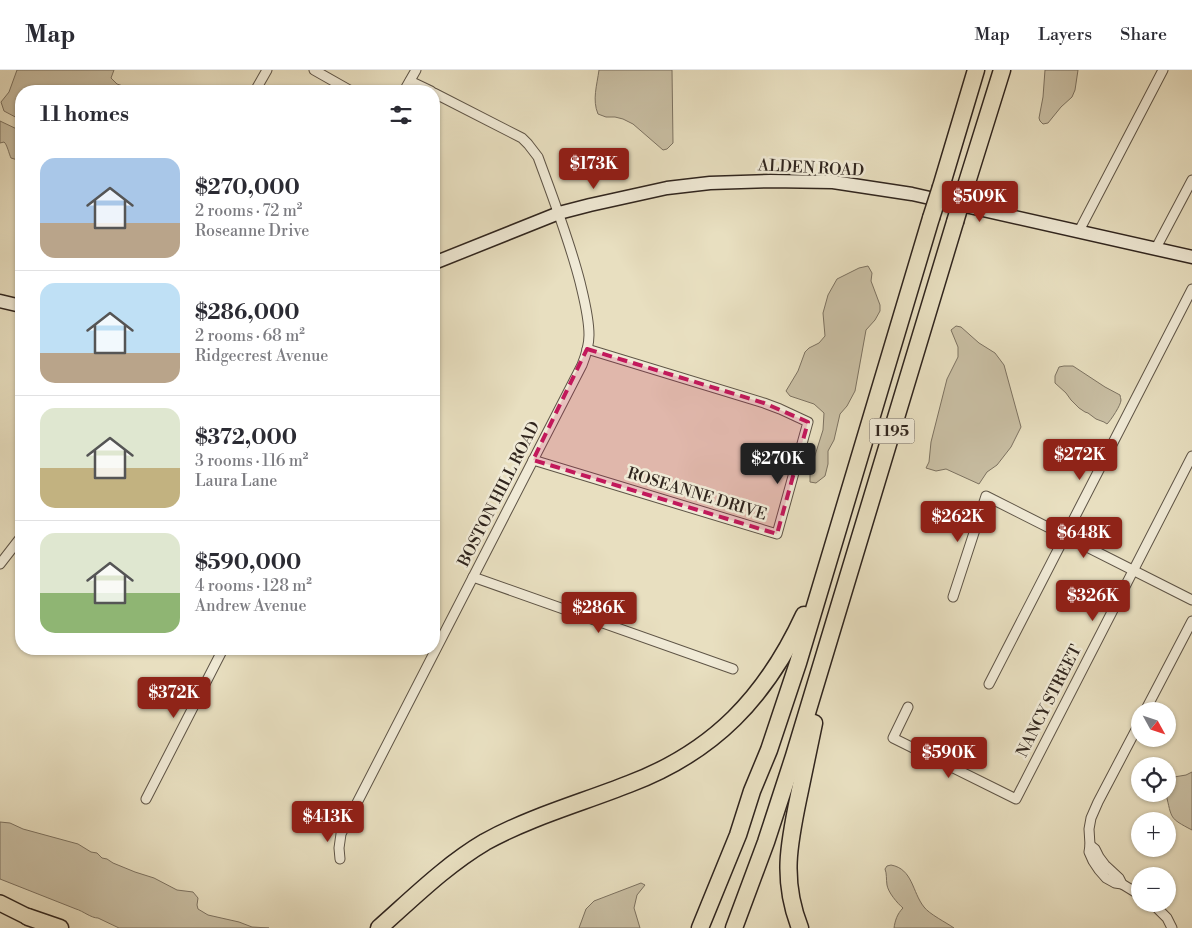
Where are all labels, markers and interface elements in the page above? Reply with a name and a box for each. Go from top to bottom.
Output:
text: Map [25,20,75,50]
text: Map [975,23,1010,46]
text: Layers [1038,23,1092,46]
text: Share [1120,23,1167,46]
icon: filters [387,101,415,129]
text: 11 homes [40,102,129,128]
pin: $173K [559,148,629,190]
text: $173K [570,154,618,174]
street label: ALDEN ROAD [756,155,865,181]
text: $270,000 [195,175,300,201]
icon: home [80,178,140,238]
pin: $509K [945,180,1015,223]
text: $509K [953,187,1007,207]
text: 2 rooms · 72 m² [195,201,302,221]
text: Roseanne Drive [195,221,309,241]
text: $286,000 [195,300,299,326]
icon: home [80,303,140,363]
text: 2 rooms · 68 m² [195,326,305,346]
text: Ridgecrest Avenue [195,346,328,366]
street label: BOSTON HILL ROAD [453,418,544,571]
road number: I 195 [870,418,914,444]
text: $372,000 [195,425,297,451]
icon: home [80,428,140,488]
pin: $272K [1045,438,1115,481]
pin: $270K [743,442,813,485]
text: $272K [1054,445,1106,465]
text: $270K [752,449,804,469]
text: 3 rooms · 116 m² [195,451,308,471]
street label: ROSEANNE DRIVE [625,463,769,525]
text: Laura Lane [195,471,277,491]
pin: $262K [923,500,993,543]
text: $262K [932,507,984,527]
pin: $648K [1049,516,1119,559]
text: $648K [1057,523,1111,543]
text: $590,000 [195,550,301,576]
icon: home [80,553,140,613]
text: 4 rooms · 128 m² [195,576,312,596]
pin: $326K [1058,580,1128,622]
text: $326K [1067,586,1119,606]
pin: $286K [564,592,634,634]
text: Andrew Avenue [195,596,306,616]
text: $286K [573,598,625,618]
street label: NANCY STREET [1012,641,1086,761]
pin: $372K [139,676,209,719]
text: $372K [149,683,199,703]
north arrow [1131,702,1176,748]
map controls [1131,702,1176,912]
pin: $590K [914,736,984,779]
text: $590K [922,743,976,763]
button: locate [1131,757,1176,802]
pin: $413K [293,800,363,843]
text: $413K [303,807,353,827]
button: + [1131,812,1176,857]
button: − [1131,867,1176,912]

